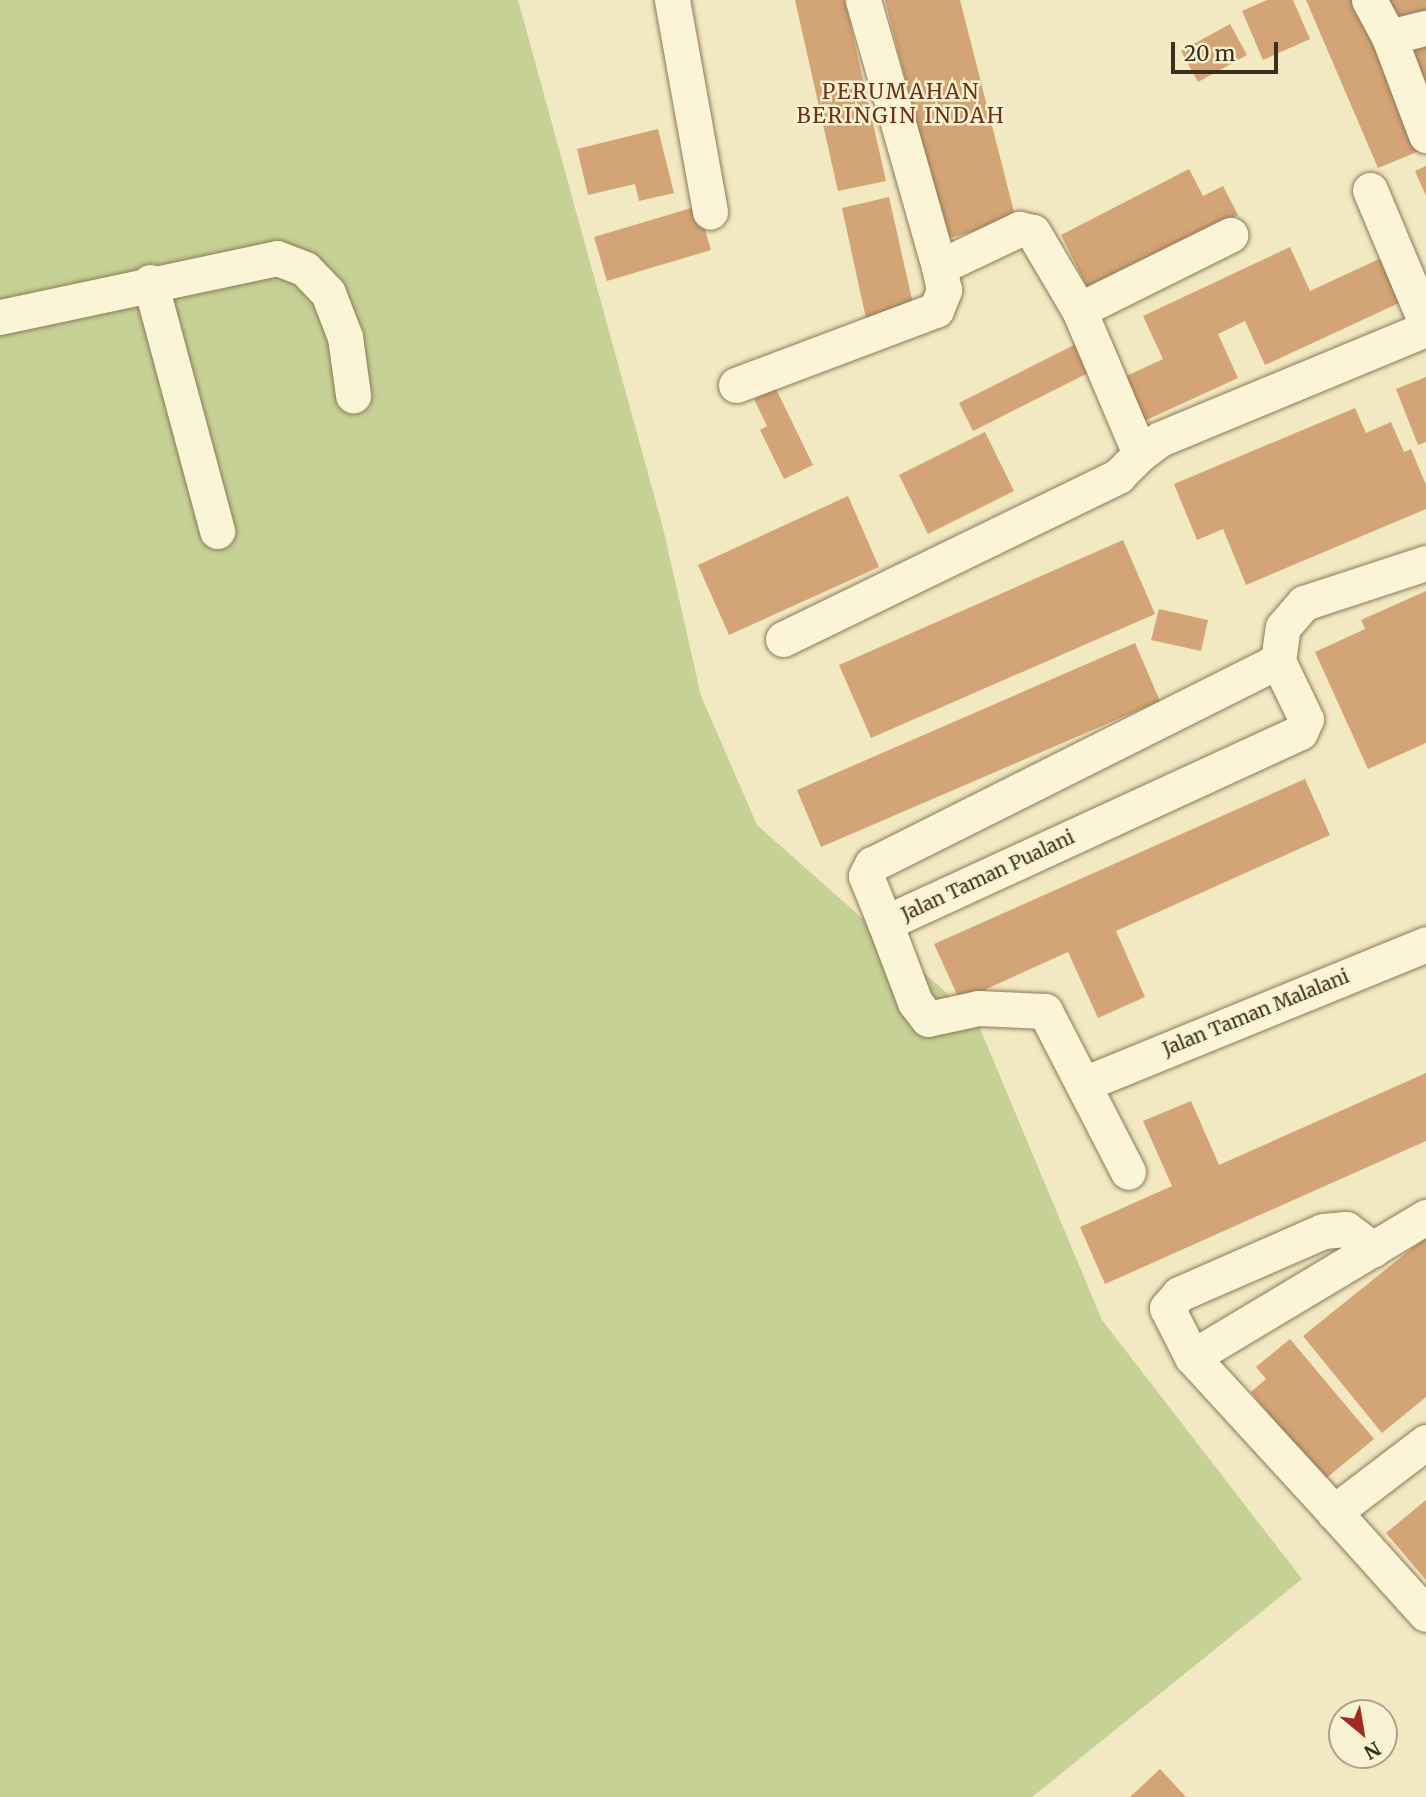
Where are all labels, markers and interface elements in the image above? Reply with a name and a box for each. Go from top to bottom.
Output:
scale bar [1174,28,1281,72]
text: 20 m [1184,40,1235,67]
district label: PERUMAHAN BERINGIN INDAH [798,79,1004,129]
street label: Jalan Taman Pualani [898,826,1078,926]
street label: Jalan Taman Malalani [1159,965,1353,1061]
north arrow [1328,1699,1398,1769]
text: N [1360,1736,1385,1765]

